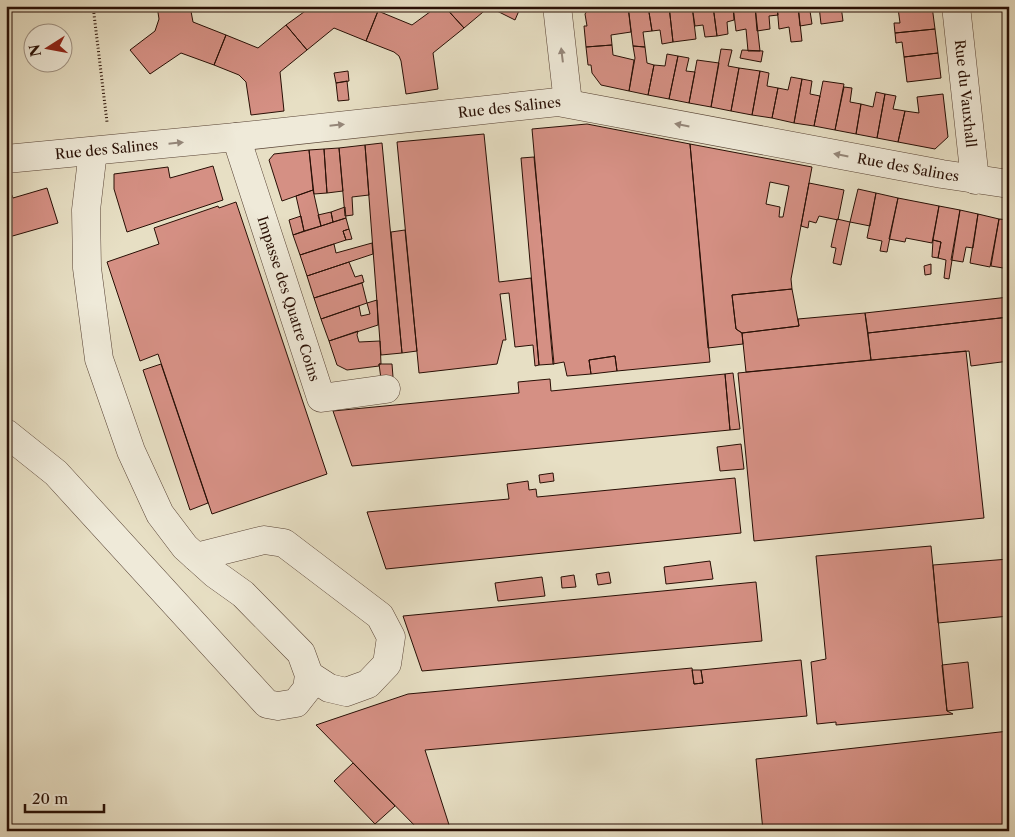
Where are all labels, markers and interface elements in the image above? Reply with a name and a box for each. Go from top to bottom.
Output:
north arrow [22,22,72,72]
street label: Rue du Vauxhall [951,39,980,148]
text: N [25,43,45,58]
one-way arrow [558,46,566,62]
street label: Rue des Salines [457,93,562,122]
one-way arrow [673,120,689,128]
one-way arrow [330,121,346,129]
street label: Rue des Salines [54,135,159,163]
one-way arrow [168,138,184,146]
street label: Rue des Salines [855,149,960,185]
one-way arrow [834,151,849,159]
street label: Impasse des Quatre Coins [253,214,324,384]
scale bar [25,782,104,814]
text: 20 m [32,789,68,808]

